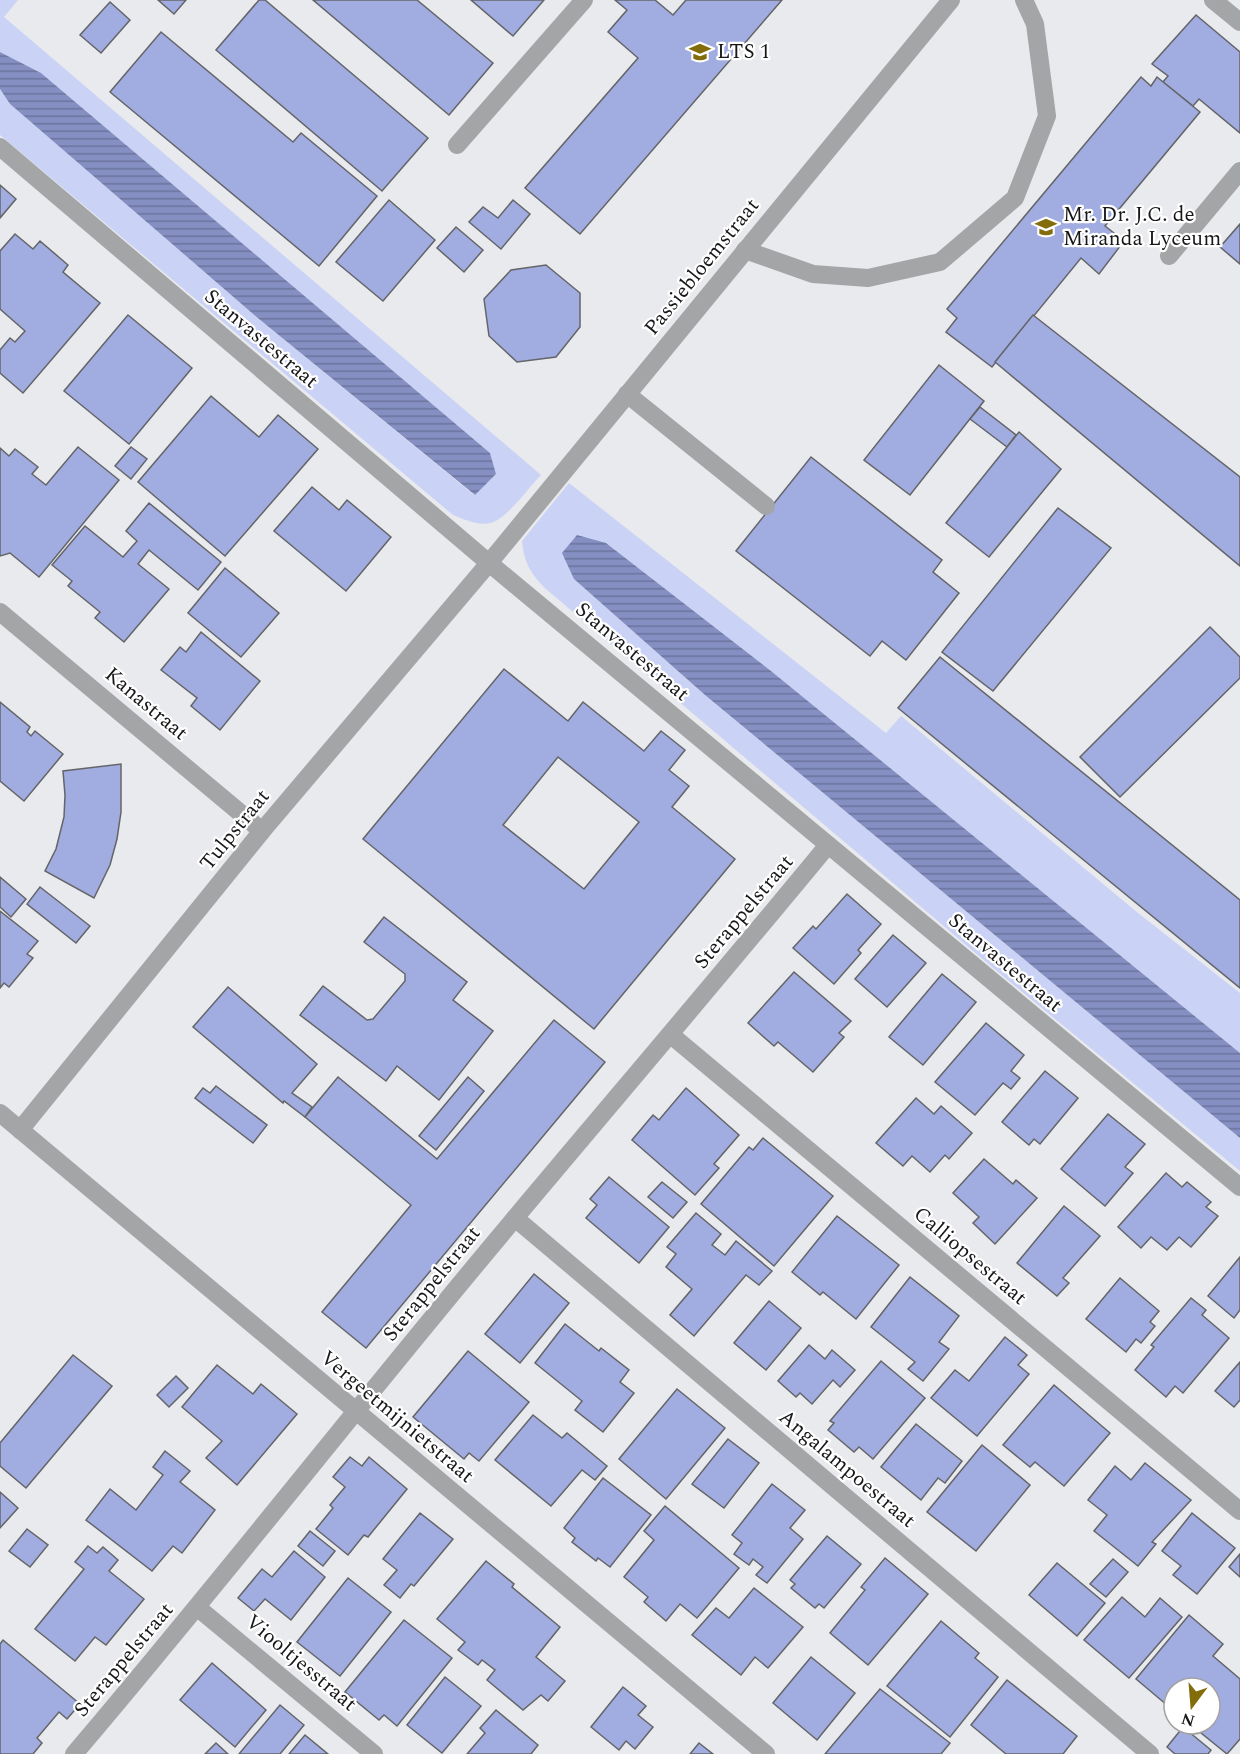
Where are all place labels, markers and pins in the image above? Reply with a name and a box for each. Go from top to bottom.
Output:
place label: LTS 1 [717,36,770,68]
school or university icon: LTS 1 [688,40,712,64]
place label: Mr. Dr. J.C. de Miranda Lyceum [1063,199,1221,255]
school or university icon: Mr. Dr. J.C. de Miranda Lyceum [1034,215,1058,239]

